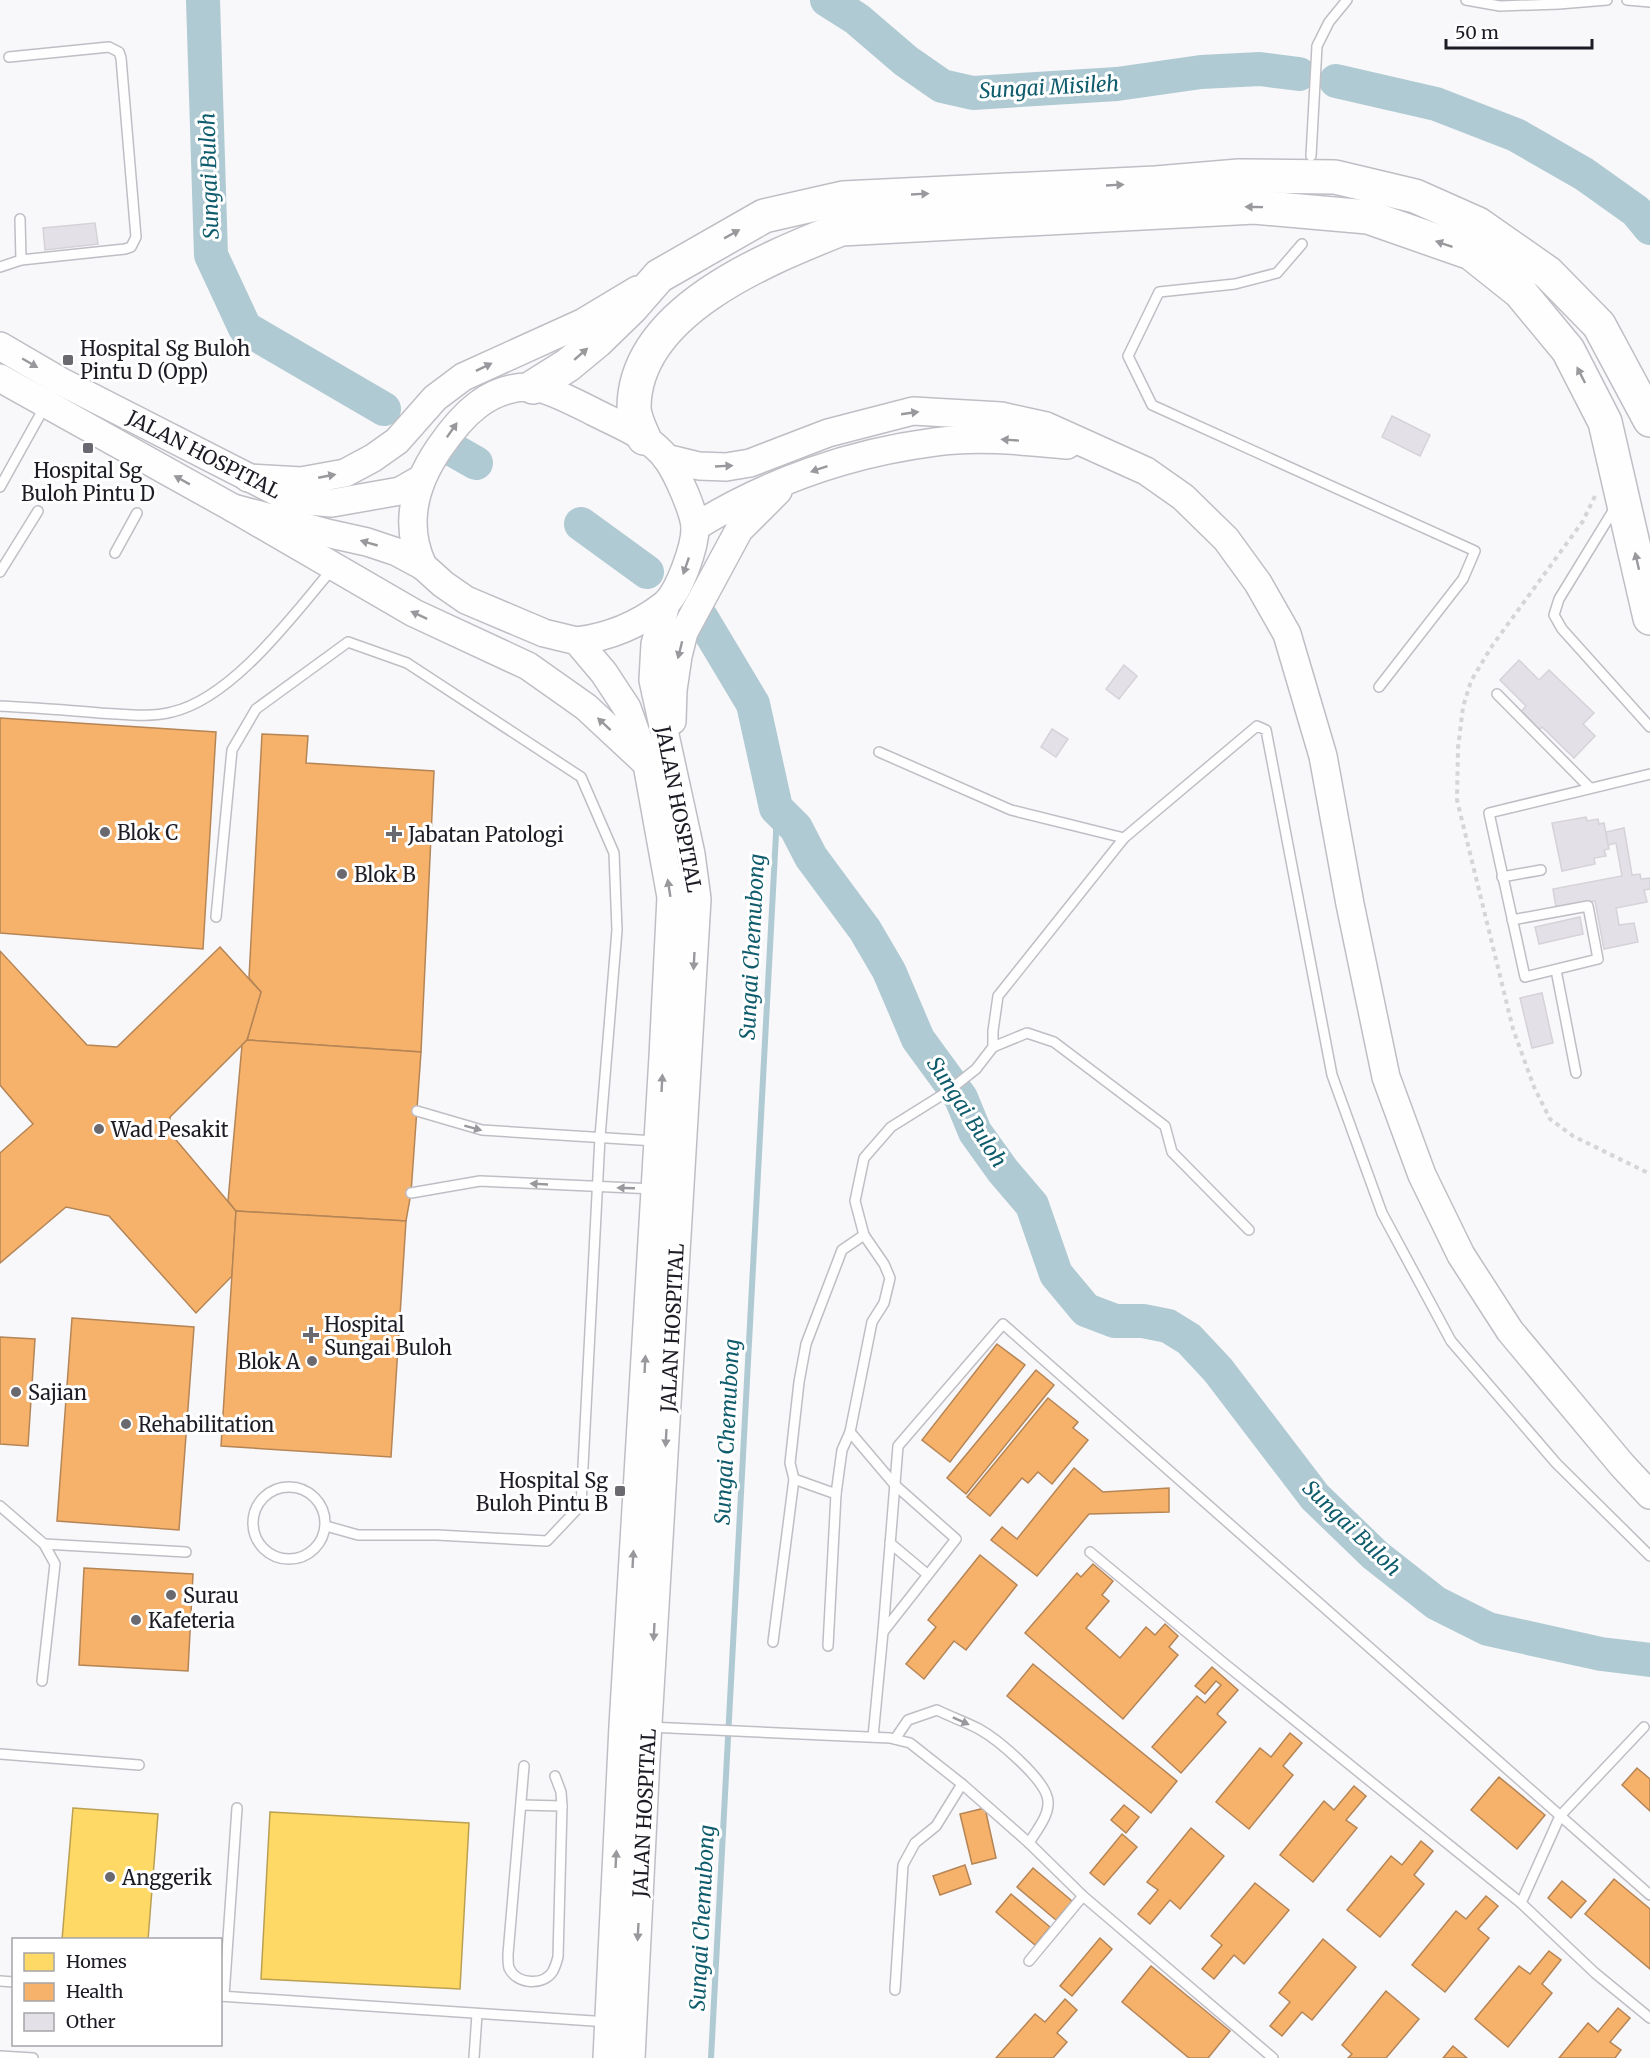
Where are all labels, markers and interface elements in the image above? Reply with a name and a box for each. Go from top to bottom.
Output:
scale bar [1446,12,1592,50]
text: 50 m [1455,21,1499,44]
water label: Sungai Misileh [978,70,1120,104]
water label: Sungai Buloh [193,112,225,240]
one-way arrow [1105,180,1124,189]
one-way arrow [911,190,930,199]
one-way arrow [1245,203,1264,212]
one-way arrow [724,228,740,239]
one-way arrow [1435,238,1453,248]
place label: Hospital Sg Buloh Pintu D (Opp) [80,336,250,384]
one-way arrow [573,348,588,361]
marker: Hospital Sg Buloh Pintu D (Opp) [61,353,75,367]
one-way arrow [22,358,38,369]
one-way arrow [475,362,492,372]
one-way arrow [1576,367,1586,384]
street label: JALAN HOSPITAL [122,404,286,504]
one-way arrow [901,408,920,417]
one-way arrow [446,422,458,438]
one-way arrow [1001,435,1020,445]
marker: Hospital Sg Buloh Pintu D [81,441,95,455]
place label: Hospital Sg Buloh Pintu D [21,458,155,506]
one-way arrow [714,462,733,471]
one-way arrow [810,465,828,475]
one-way arrow [318,471,337,480]
one-way arrow [173,475,190,485]
one-way arrow [360,538,378,547]
one-way arrow [1632,551,1641,570]
one-way arrow [680,557,690,575]
one-way arrow [411,611,428,620]
one-way arrow [674,641,684,659]
one-way arrow [597,718,612,731]
street label: JALAN HOSPITAL [650,723,708,895]
place label: Blok C [117,820,178,845]
place label: Jabatan Patologi [407,822,564,847]
marker: Blok C [98,825,112,839]
marker: Jabatan Patologi [385,825,403,843]
water label: Sungai Chemubong [734,853,770,1041]
place label: Blok B [354,862,416,887]
marker: Blok B [335,867,349,881]
one-way arrow [665,878,674,897]
one-way arrow [689,952,698,971]
water label: Sungai Buloh [921,1052,1013,1172]
one-way arrow [657,1073,667,1092]
place label: Wad Pesakit [110,1117,229,1142]
marker: Wad Pesakit [92,1122,106,1136]
one-way arrow [464,1123,482,1133]
one-way arrow [529,1179,548,1188]
one-way arrow [617,1183,636,1193]
street label: JALAN HOSPITAL [655,1242,689,1414]
place label: Hospital Sungai Buloh [324,1312,452,1360]
marker: Hospital Sungai Buloh [302,1326,320,1344]
water label: Sungai Chemubong [709,1338,745,1526]
place label: Blok A [238,1349,301,1374]
marker: Blok A [305,1354,319,1368]
one-way arrow [640,1355,649,1374]
place label: Sajian [28,1380,87,1405]
marker: Sajian [9,1385,23,1399]
place label: Rehabilitation [138,1412,274,1437]
marker: Rehabilitation [119,1417,133,1431]
one-way arrow [661,1428,670,1447]
place label: Hospital Sg Buloh Pintu B [476,1468,608,1516]
water label: Sungai Buloh [1297,1474,1407,1582]
marker: Hospital Sg Buloh Pintu B [613,1484,627,1498]
one-way arrow [628,1549,637,1568]
place label: Surau [183,1583,239,1608]
marker: Surau [164,1588,178,1602]
place label: Kafeteria [148,1608,235,1633]
marker: Kafeteria [129,1613,143,1627]
one-way arrow [649,1623,658,1642]
one-way arrow [952,1716,970,1726]
street label: JALAN HOSPITAL [627,1727,661,1899]
water label: Sungai Chemubong [684,1824,720,2012]
one-way arrow [612,1849,621,1868]
place label: Anggerik [121,1865,212,1890]
marker: Anggerik [103,1870,117,1884]
one-way arrow [634,1922,643,1941]
legend [12,1938,222,2046]
text: Homes [66,1950,127,1973]
text: Health [66,1980,124,2003]
text: Other [66,2010,116,2033]

